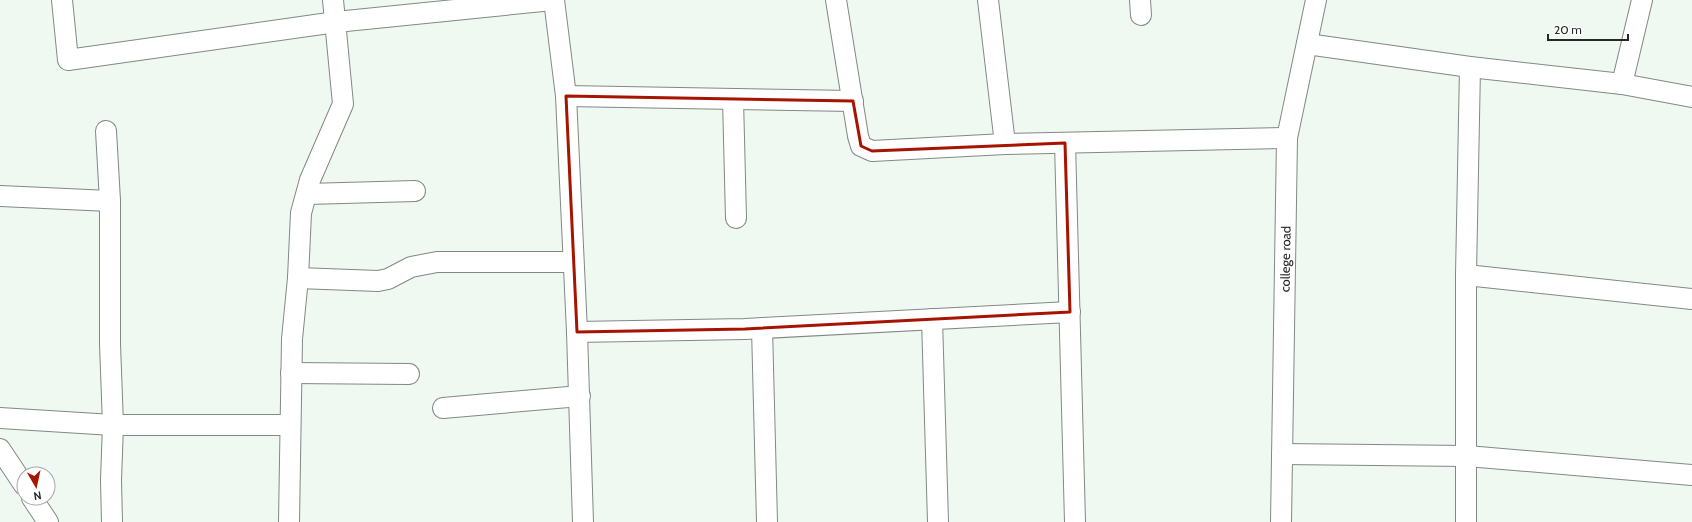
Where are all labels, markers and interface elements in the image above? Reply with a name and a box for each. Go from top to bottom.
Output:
scale bar [1548,16,1628,42]
text: 20 m [1554,22,1582,37]
street label: college road [1277,226,1294,292]
north arrow [16,466,56,506]
text: N [33,488,43,503]

